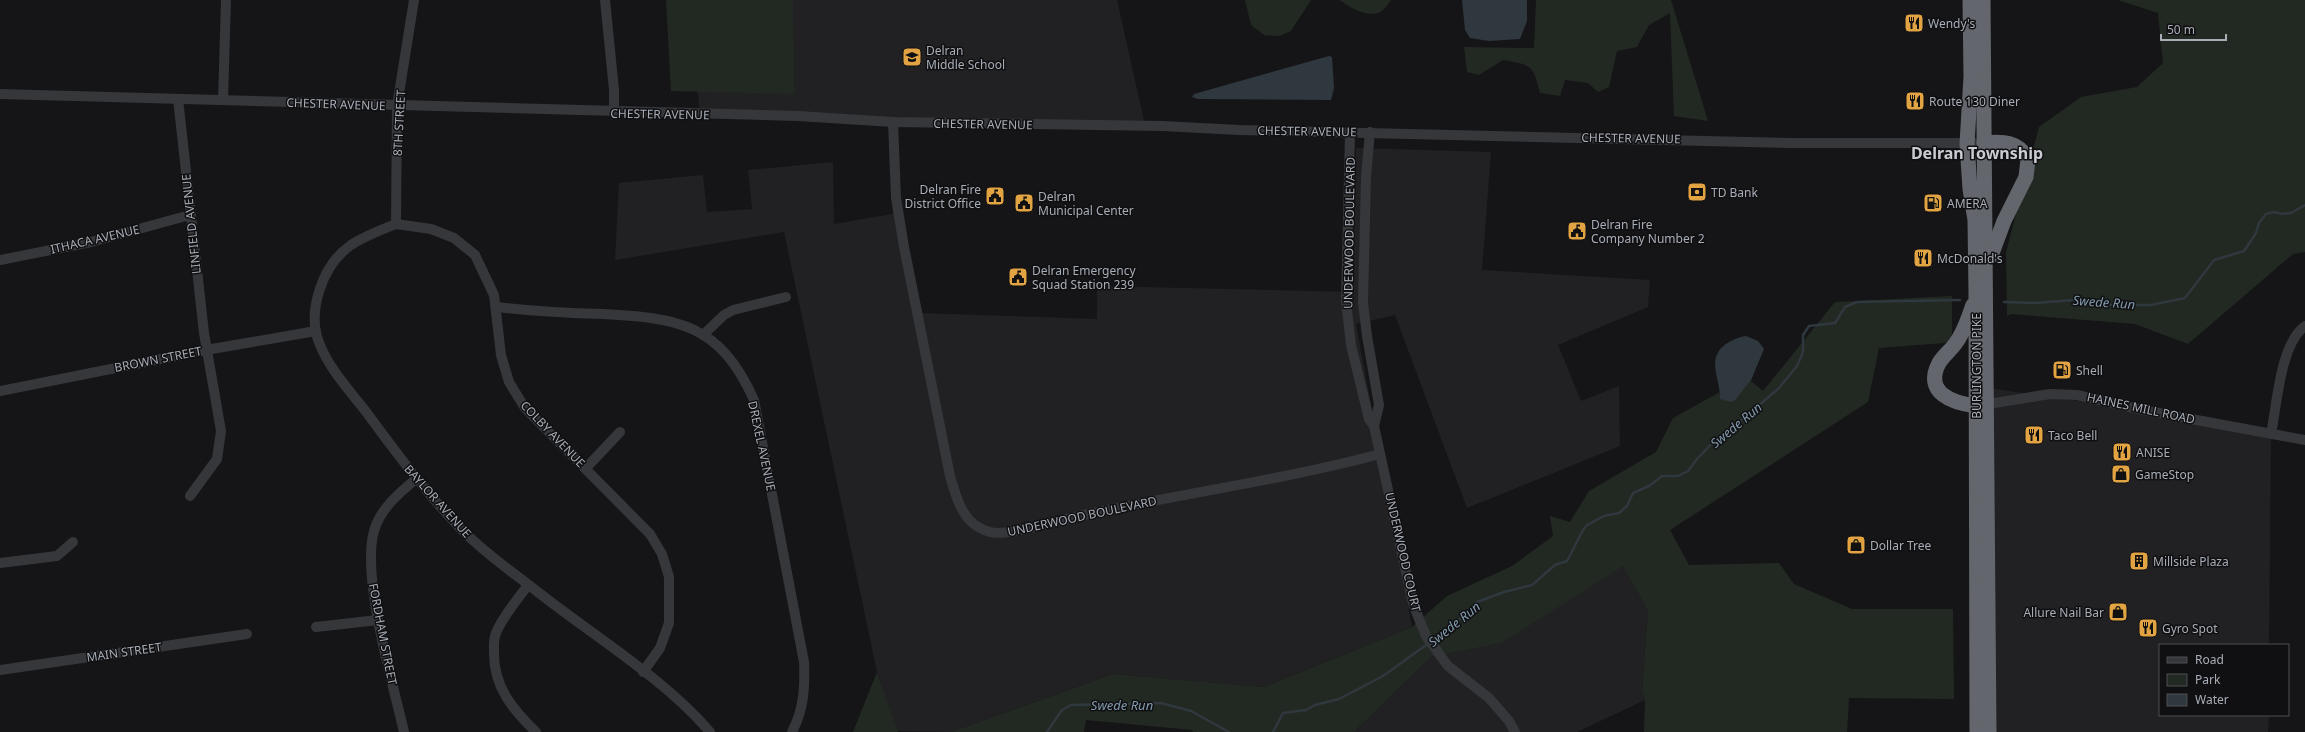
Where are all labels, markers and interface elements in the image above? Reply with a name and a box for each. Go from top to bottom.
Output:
restaurant icon: Wendy's [1903,12,1925,34]
place label: Wendy's [1928,15,1975,32]
scale bar [2161,16,2226,42]
text: 50 m [2167,21,2195,38]
place label: Delran Middle School [926,42,1005,73]
school or university icon: Delran Middle School [901,46,923,68]
street label: 8TH STREET [389,89,409,157]
restaurant icon: Route 130 Diner [1904,90,1926,112]
place label: Route 130 Diner [1929,93,2020,110]
street label: CHESTER AVENUE [286,94,386,114]
street label: CHESTER AVENUE [610,105,710,123]
street label: CHESTER AVENUE [933,115,1033,133]
street label: CHESTER AVENUE [1257,122,1357,140]
street label: CHESTER AVENUE [1581,129,1681,147]
district label: Delran Township [1911,142,2043,164]
street label: UNDERWOOD BOULEVARD [1339,157,1359,309]
street label: LINFIELD AVENUE [177,173,205,275]
place label: Delran Fire District Office [905,181,981,212]
bank icon: TD Bank [1686,181,1708,203]
place label: TD Bank [1711,184,1759,201]
public building icon: Delran Fire District Office [984,185,1006,207]
place label: Delran Municipal Center [1038,188,1134,219]
public building icon: Delran Municipal Center [1013,192,1035,214]
fuel station icon: AMERA [1922,192,1944,214]
place label: AMERA [1947,195,1988,212]
place label: Delran Fire Company Number 2 [1591,216,1705,247]
street label: ITHACA AVENUE [49,220,141,258]
public building icon: Delran Fire Company Number 2 [1566,220,1588,242]
restaurant icon: McDonald's [1912,247,1934,269]
place label: McDonald's [1937,250,2003,267]
place label: Delran Emergency Squad Station 239 [1032,262,1136,293]
public building icon: Delran Emergency Squad Station 239 [1007,266,1029,288]
water label: Swede Run [2072,291,2136,313]
street label: BURLINGTON PIKE [1968,313,1985,419]
street label: BROWN STREET [113,342,203,376]
fuel station icon: Shell [2051,359,2073,381]
place label: Shell [2076,362,2103,379]
street label: HAINES MILL ROAD [2086,388,2197,428]
street label: COLBY AVENUE [517,397,589,471]
water label: Swede Run [1706,398,1766,452]
street label: DREXEL AVENUE [744,399,780,493]
restaurant icon: Taco Bell [2023,424,2045,446]
place label: Taco Bell [2048,427,2097,444]
restaurant icon: ANISE [2111,441,2133,463]
place label: ANISE [2136,444,2170,461]
street label: BAYLOR AVENUE [401,461,475,541]
shop icon: GameStop [2110,463,2132,485]
place label: GameStop [2135,466,2194,483]
street label: UNDERWOOD COURT [1381,491,1425,614]
street label: UNDERWOOD BOULEVARD [1006,492,1158,540]
shop icon: Dollar Tree [1845,534,1867,556]
place label: Dollar Tree [1870,537,1932,554]
building icon: Millside Plaza [2128,550,2150,572]
place label: Millside Plaza [2153,553,2229,570]
street label: FORDHAM STREET [365,582,401,687]
water label: Swede Run [1424,597,1484,651]
shop icon: Allure Nail Bar [2107,601,2129,623]
place label: Allure Nail Bar [2023,604,2104,621]
restaurant icon: Gyro Spot [2137,617,2159,639]
place label: Gyro Spot [2162,620,2218,637]
street label: MAIN STREET [85,638,163,666]
legend [2159,644,2289,716]
text: Road [2195,651,2224,668]
text: Park [2195,671,2221,688]
text: Water [2195,691,2229,708]
water label: Swede Run [1091,696,1153,714]

